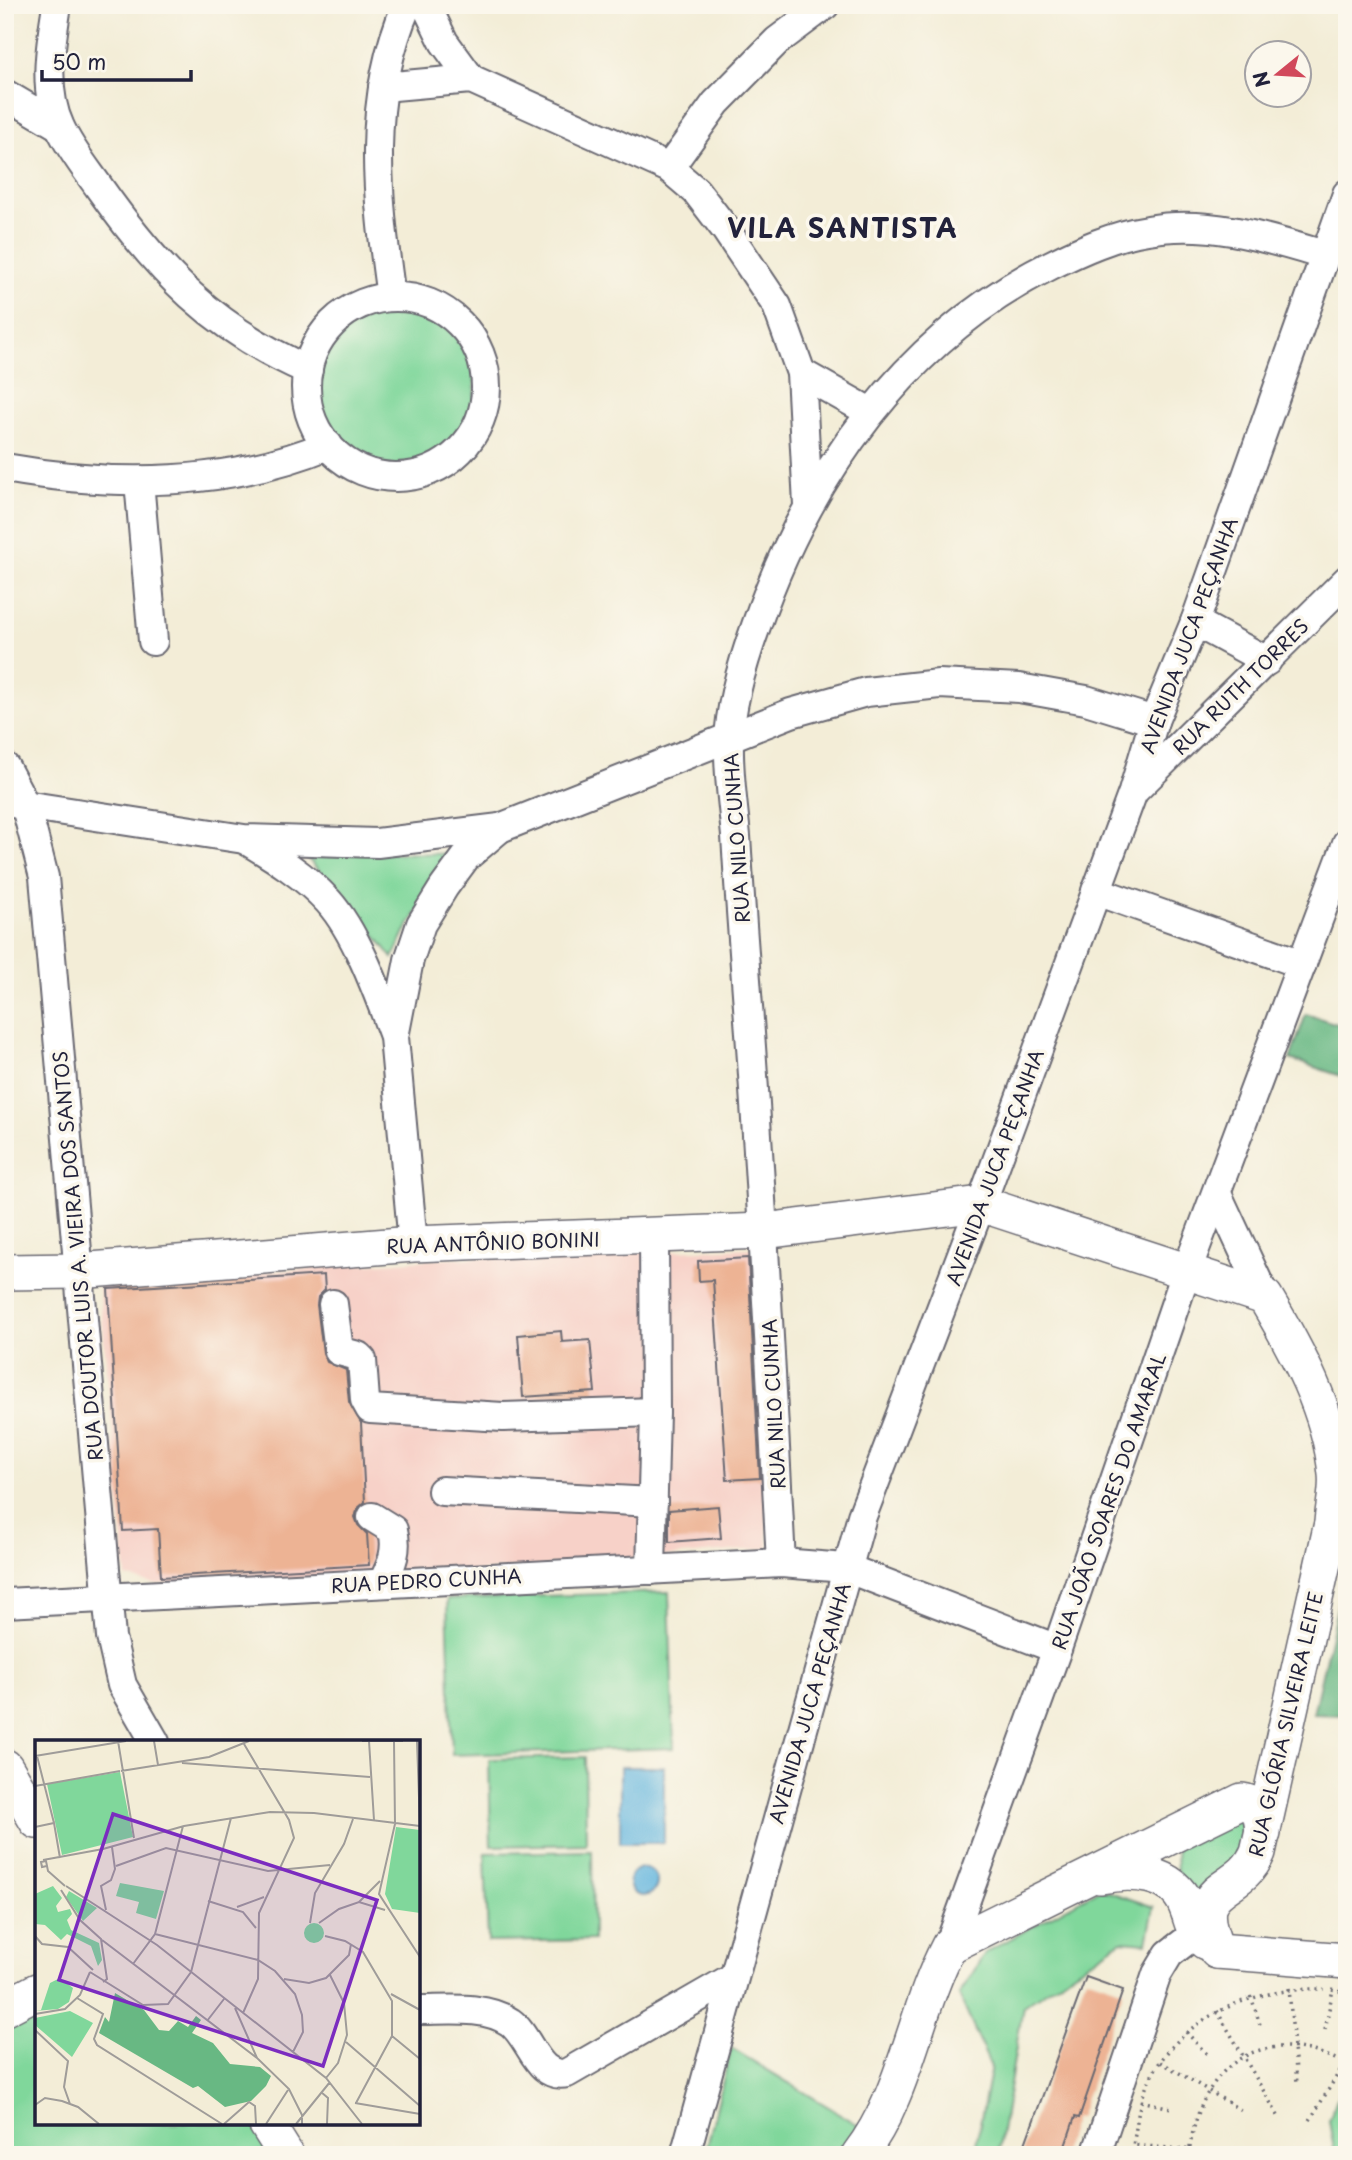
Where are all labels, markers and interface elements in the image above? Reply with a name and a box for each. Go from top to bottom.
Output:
scale bar [42,38,191,82]
north arrow [1244,38,1314,108]
text: 50 m [52,45,106,77]
text: N [1245,68,1277,91]
district label: VILA SANTISTA [727,208,959,247]
street label: AVENIDA JUCA PEÇANHA [1132,513,1244,757]
street label: RUA RUTH TORRES [1165,611,1315,761]
street label: RUA NILO CUNHA [716,752,756,924]
street label: AVENIDA JUCA PEÇANHA [938,1045,1050,1289]
street label: RUA DOUTOR LUIS A. VIEIRA DOS SANTOS [45,1050,109,1462]
street label: RUA ANTÔNIO BONINI [386,1224,600,1260]
street label: RUA NILO CUNHA [755,1318,791,1490]
street label: RUA JOÃO SOARES DO AMARAL [1044,1349,1172,1653]
street label: RUA PEDRO CUNHA [330,1561,522,1599]
street label: AVENIDA JUCA PEÇANHA [761,1579,857,1827]
street label: RUA GLÓRIA SILVEIRA LEITE [1241,1589,1329,1859]
inset map [35,1740,420,2125]

